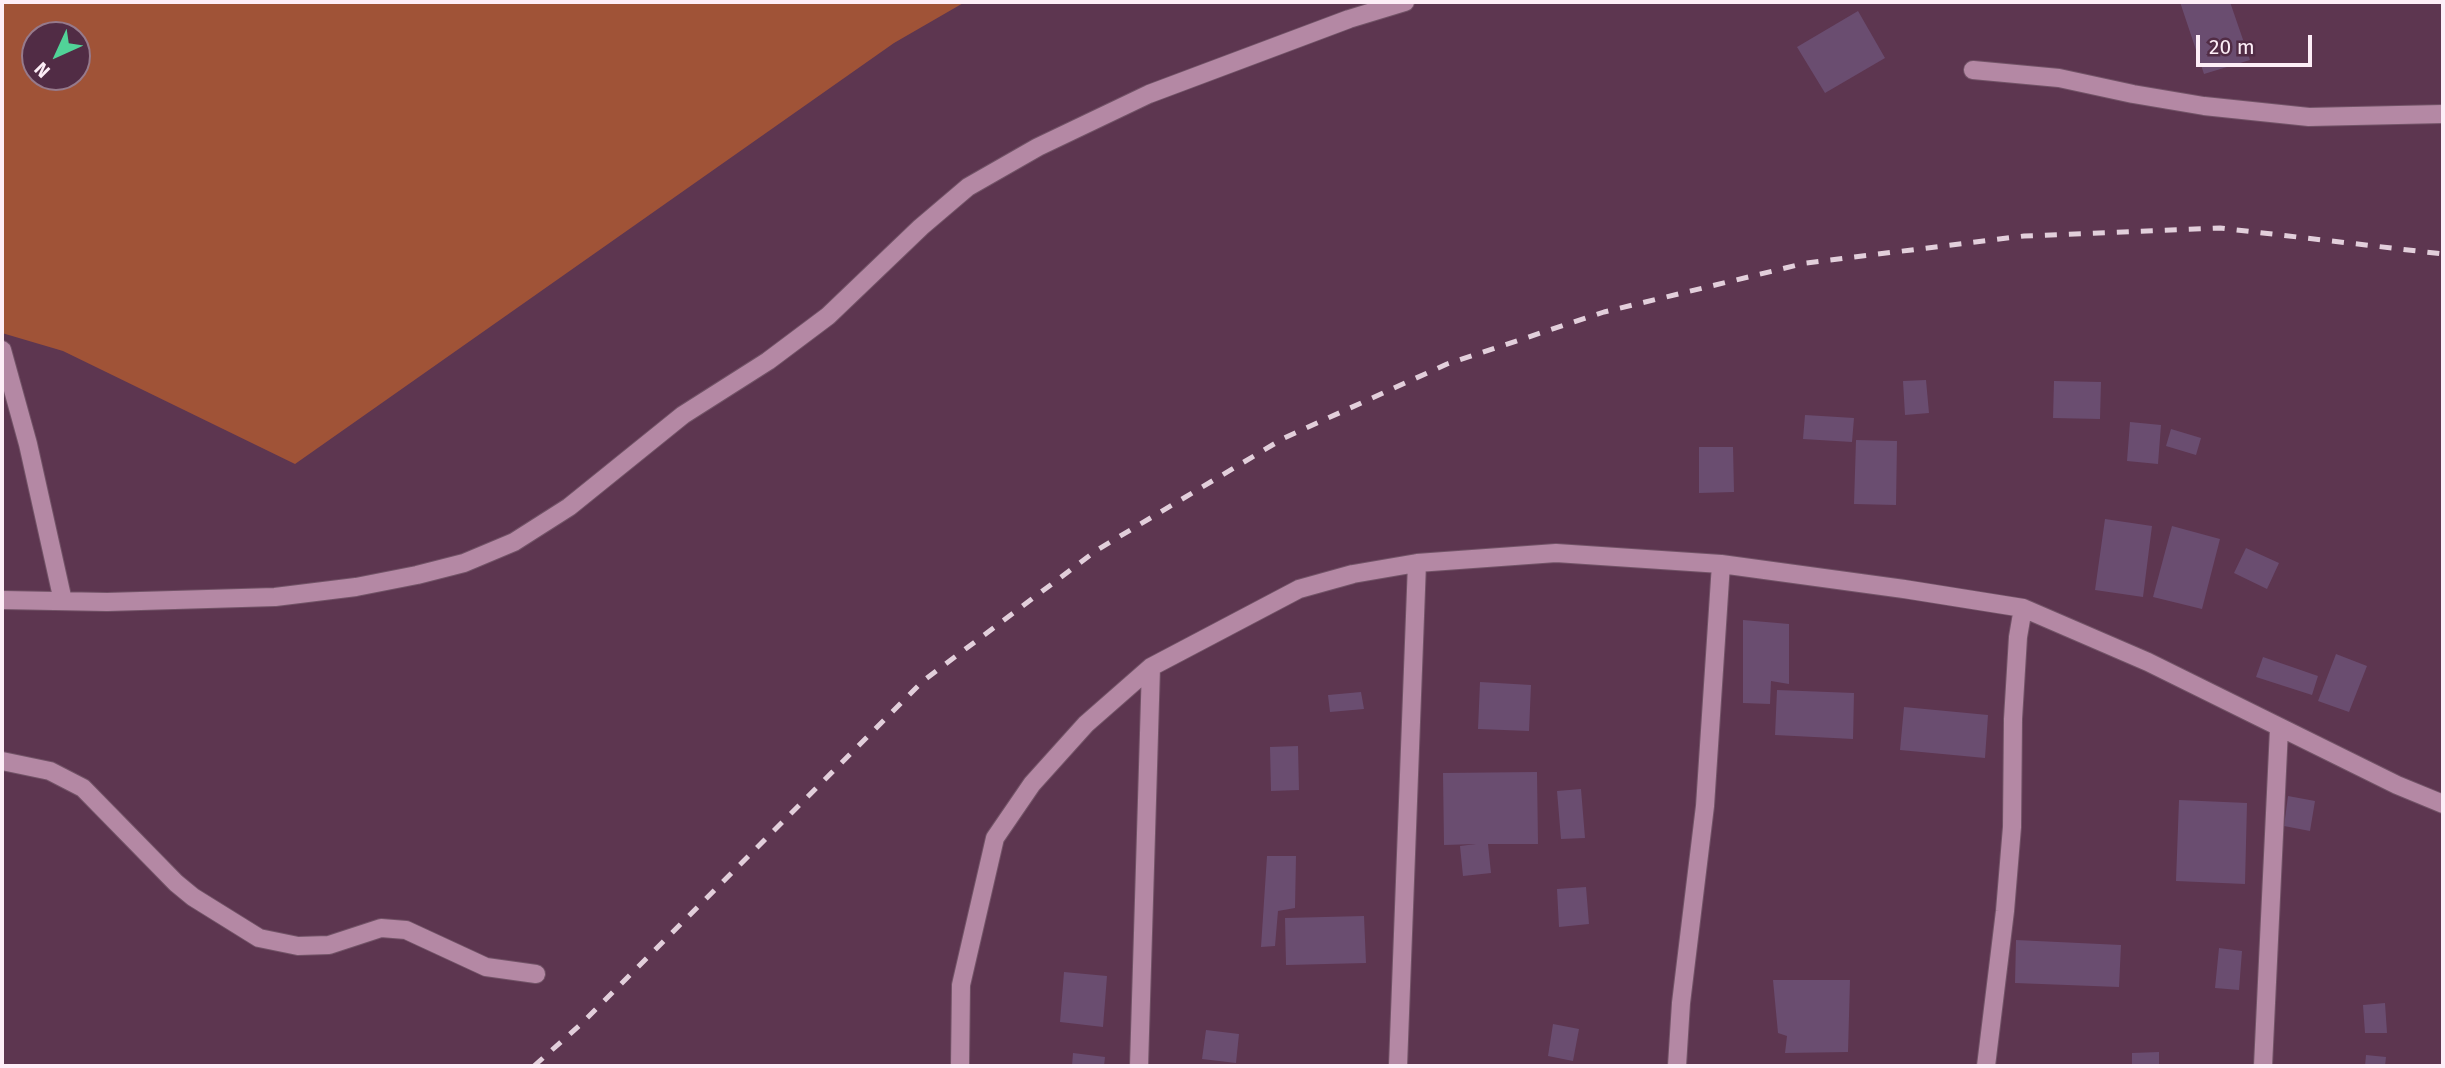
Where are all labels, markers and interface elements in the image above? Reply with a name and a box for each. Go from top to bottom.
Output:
north arrow [21,21,91,91]
scale bar [2200,21,2316,65]
text: 20 m [2209,34,2255,60]
text: N [30,57,55,82]

